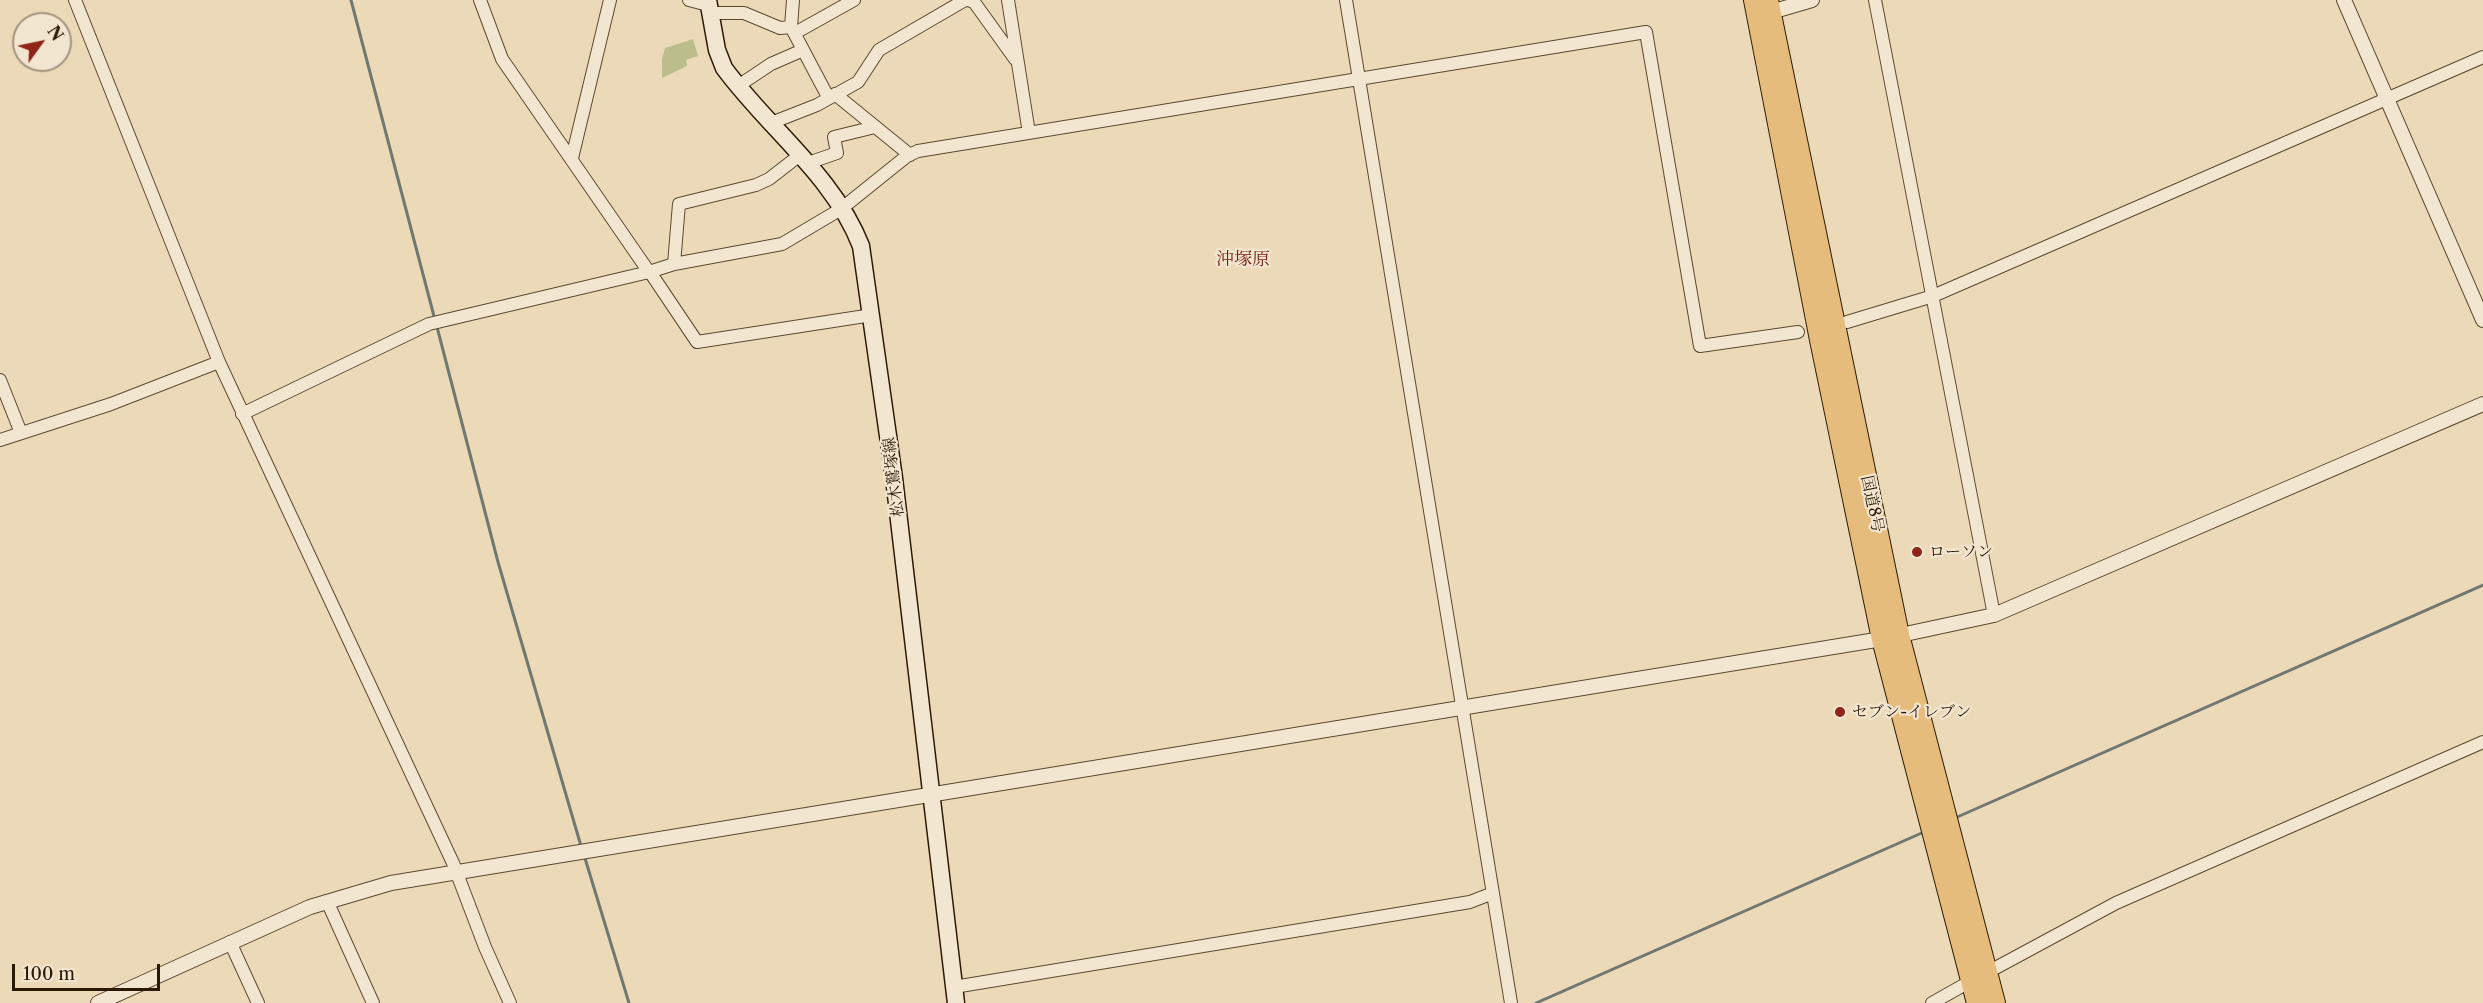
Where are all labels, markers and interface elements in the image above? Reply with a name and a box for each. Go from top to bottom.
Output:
north arrow [12,12,72,72]
text: N [43,22,68,45]
district label: 沖塚原 [1216,249,1270,271]
street label: 松木鷲塚線 [880,436,908,518]
street label: 国道8号 [1857,474,1887,534]
place label: ローソン [1929,542,1993,562]
marker: ローソン [1910,545,1924,559]
place label: セブン-イレブン [1852,702,1971,722]
marker: セブン-イレブン [1833,705,1847,719]
scale bar [15,952,164,990]
text: 100 m [23,963,75,985]

